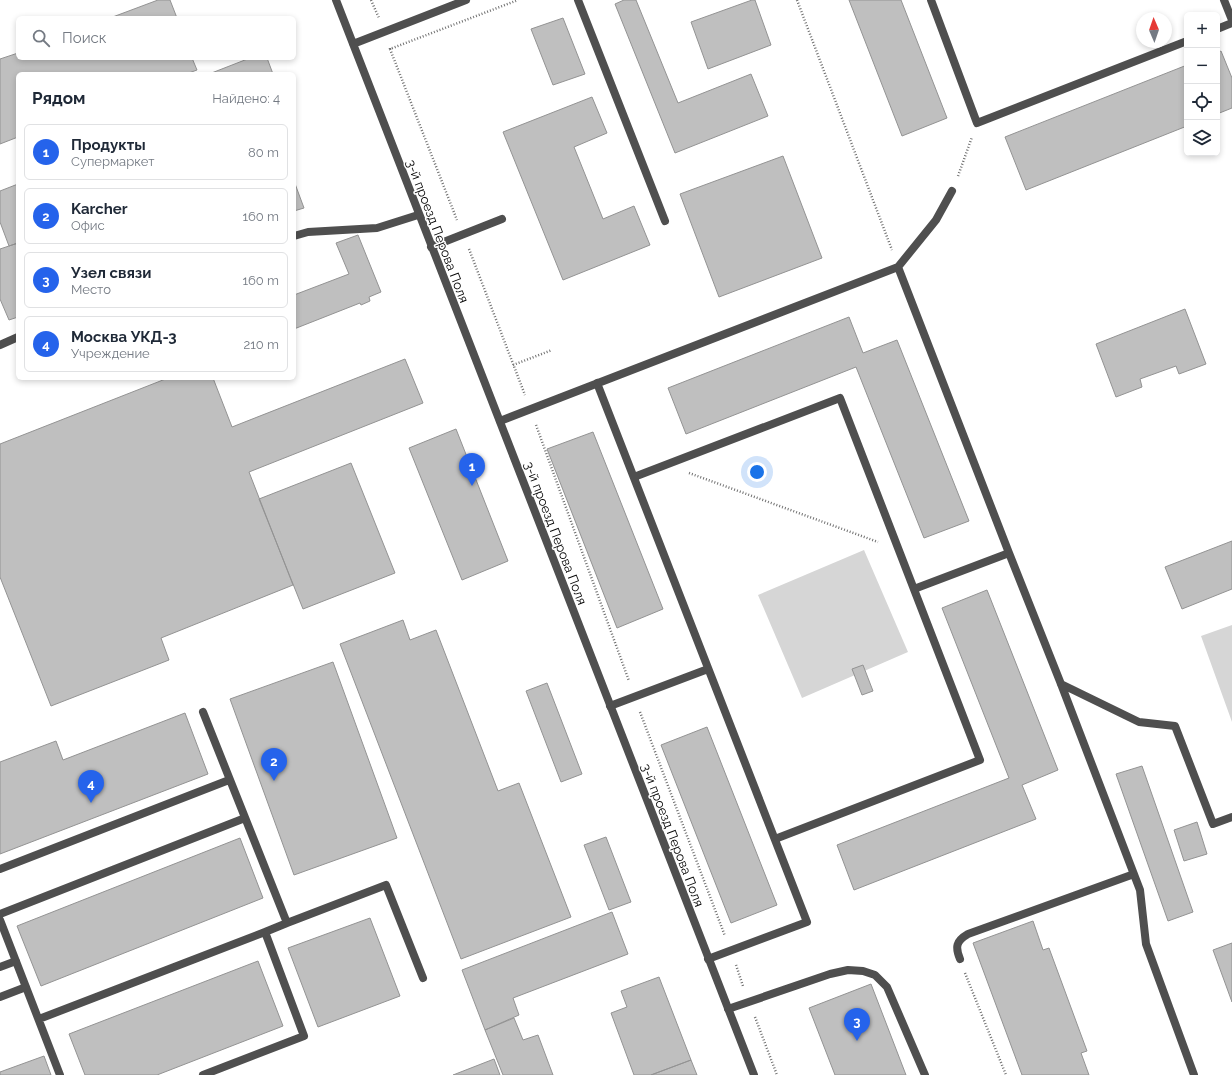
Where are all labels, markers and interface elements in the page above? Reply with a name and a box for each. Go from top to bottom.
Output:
north arrow [1136,12,1172,48]
map controls [1184,12,1220,156]
button: + [1184,12,1220,48]
search box [16,16,296,60]
icon: search [30,27,52,49]
text: Поиск [62,29,107,47]
button: − [1184,48,1220,84]
button: locate [1184,84,1220,120]
text: Рядом [32,88,85,108]
text: Найдено: 4 [212,91,280,106]
button: layers [1184,120,1220,156]
text: Продукты [71,136,146,154]
text: 1 [43,145,49,160]
text: 80 m [248,145,279,160]
text: Супермаркет [71,154,154,169]
street label: 3-й проезд Перова Поля [403,157,472,305]
text: Karcher [71,200,128,218]
text: 2 [42,209,50,224]
text: 160 m [242,209,279,224]
text: Офис [71,218,105,233]
text: Узел связи [71,264,152,282]
text: 3 [42,273,50,288]
text: 160 m [242,273,279,288]
text: Место [71,282,111,297]
text: Москва УКД-3 [71,328,177,346]
text: 4 [42,337,50,352]
text: 210 m [243,337,279,352]
text: Учреждение [71,346,150,361]
pin: 1 [459,453,485,486]
street label: 3-й проезд Перова Поля [521,459,590,607]
your location [747,462,767,482]
pin: 2 [261,748,287,781]
street label: 3-й проезд Перова Поля [638,761,707,909]
pin: 4 [78,770,104,803]
pin: 3 [844,1008,870,1041]

